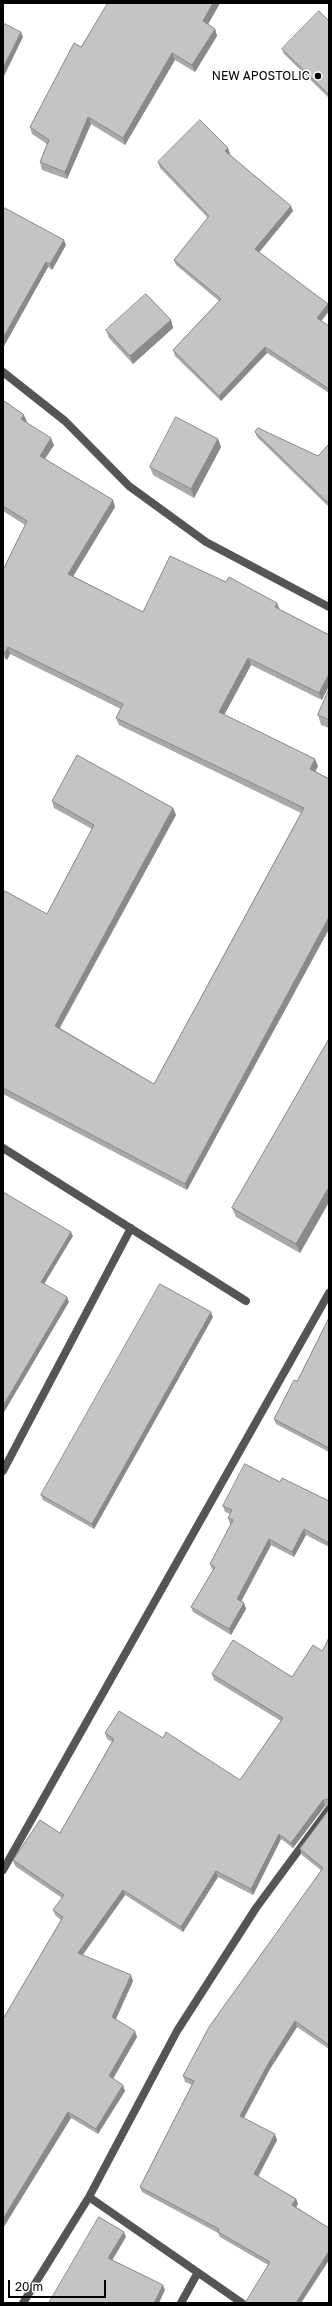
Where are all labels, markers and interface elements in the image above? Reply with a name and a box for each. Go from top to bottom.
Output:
place label: NEW APOSTOLIC [212,69,310,83]
marker: NEW APOSTOLIC [313,71,323,81]
scale bar [10,2272,108,2298]
text: 20 m [15,2279,43,2294]

